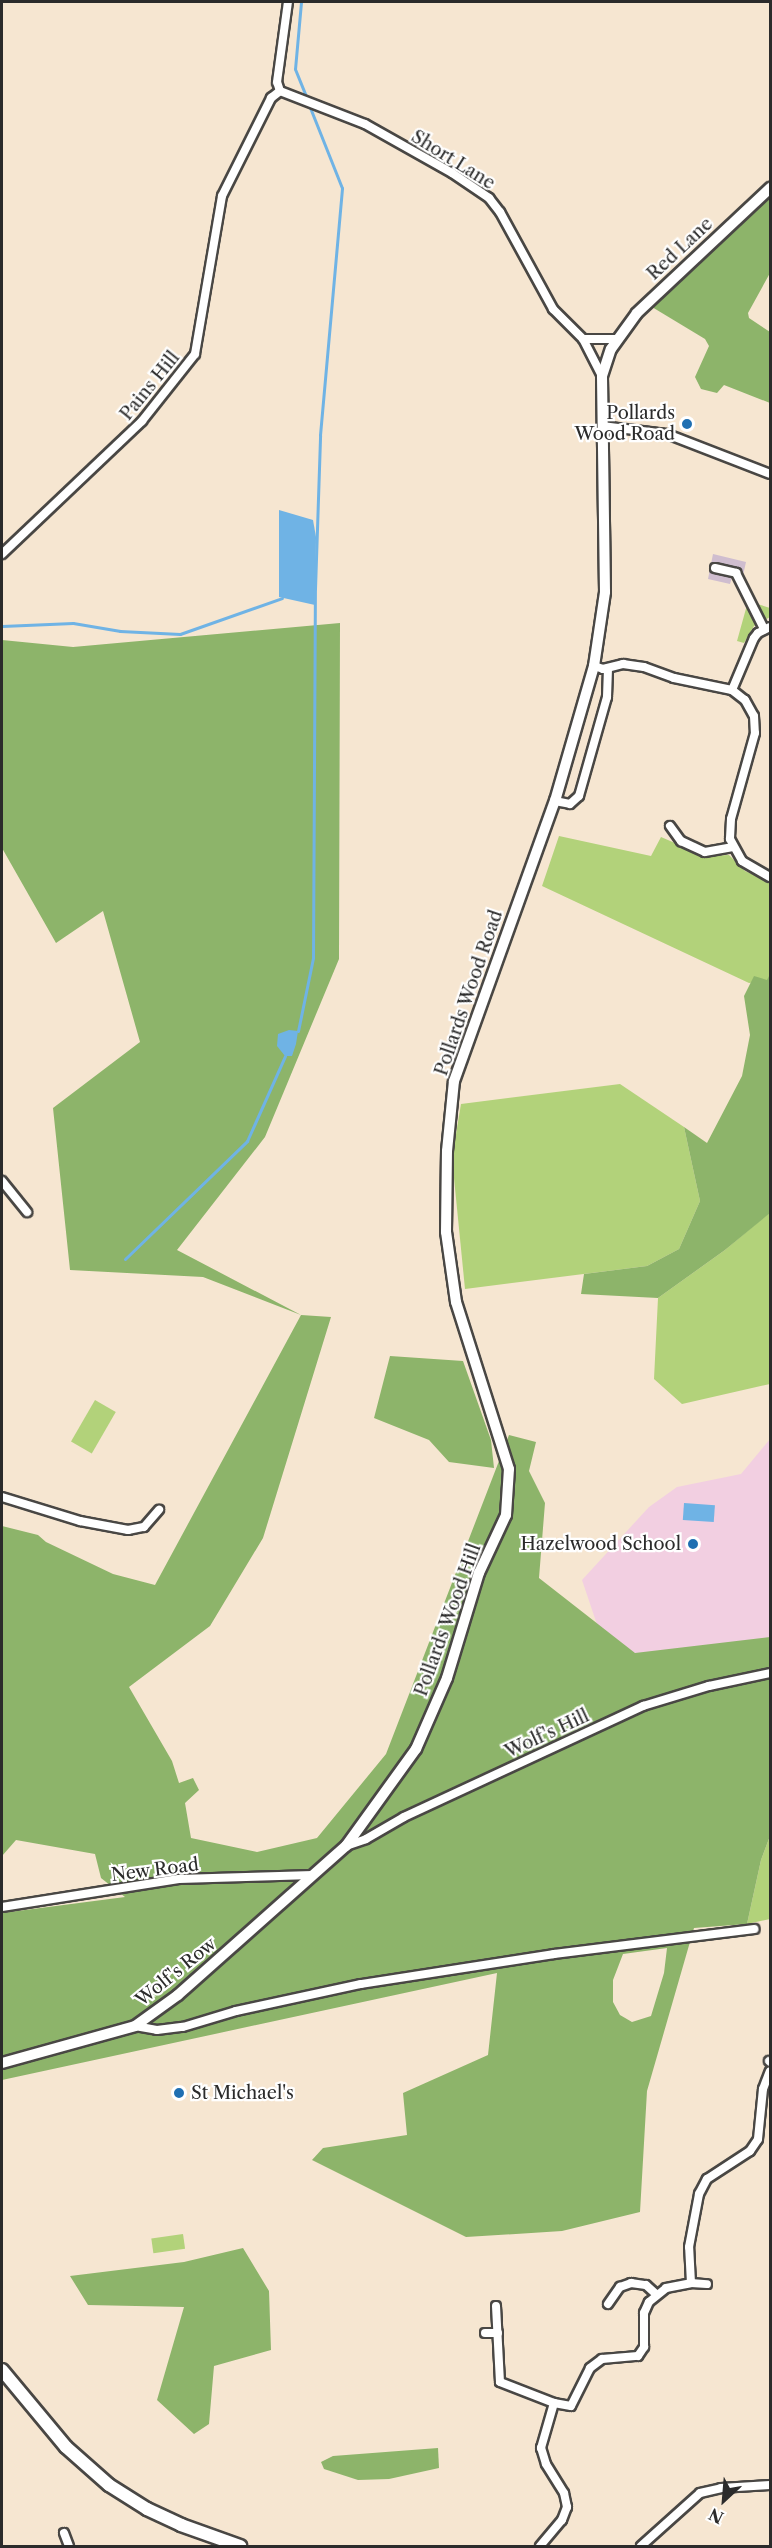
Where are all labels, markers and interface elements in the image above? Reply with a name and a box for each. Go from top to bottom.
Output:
street label: Short Lane [407,126,499,194]
street label: Red Lane [643,213,717,285]
street label: Pains Hill [116,347,184,425]
place label: Pollards Wood Road [574,403,675,446]
marker: Pollards Wood Road [680,417,694,431]
street label: Pollards Wood Road [430,907,508,1079]
place label: Hazelwood School [521,1533,681,1555]
marker: Hazelwood School [686,1537,700,1551]
street label: Pollards Wood Hill [410,1541,486,1699]
street label: Wolf's Hill [502,1705,592,1763]
street label: New Road [110,1854,200,1886]
street label: Wolf's Row [131,1933,221,2011]
place label: St Michael's [191,2082,294,2104]
marker: St Michael's [172,2086,186,2100]
north arrow [694,2470,754,2530]
text: N [705,2504,727,2528]

